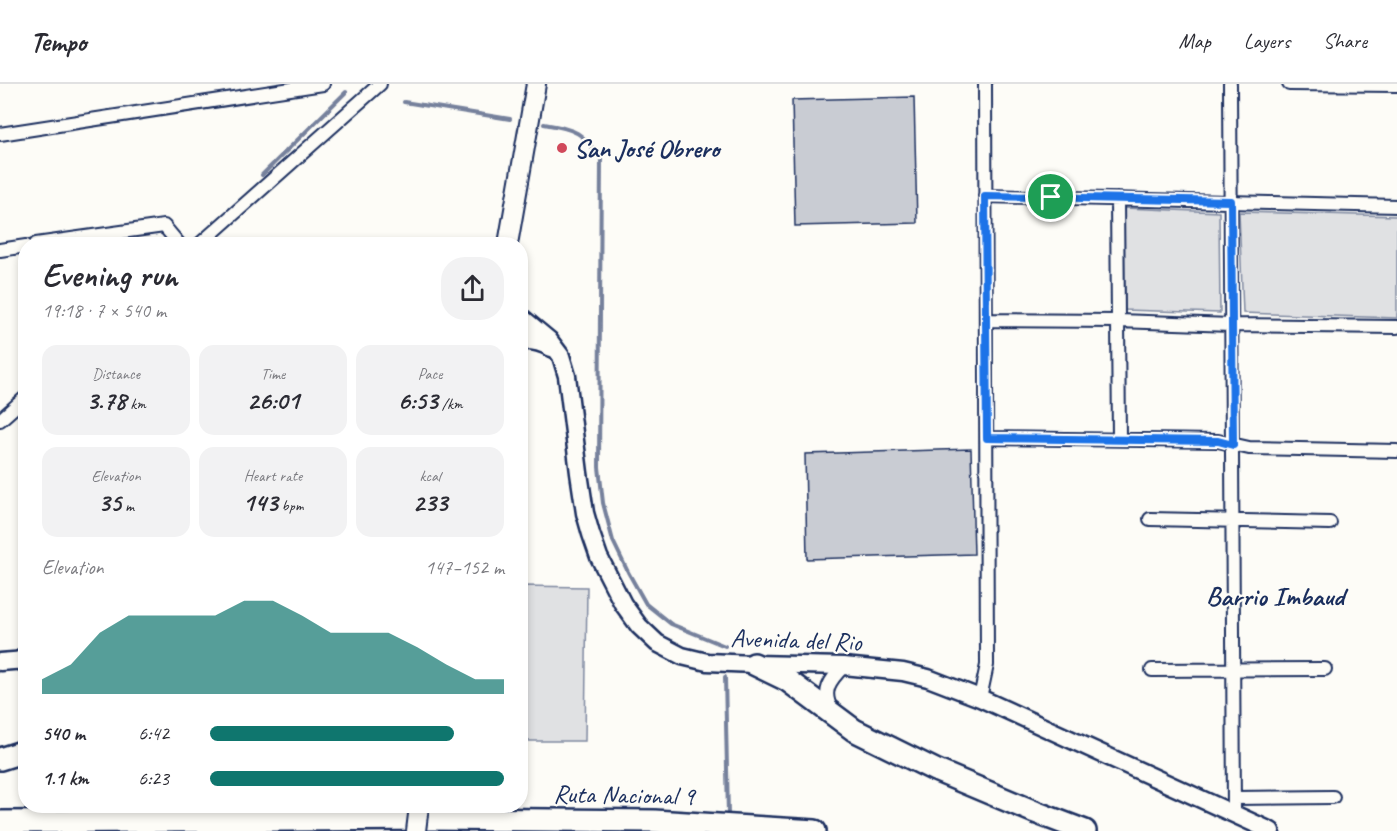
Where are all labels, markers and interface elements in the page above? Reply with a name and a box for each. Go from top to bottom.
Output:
text: Tempo [30,24,86,59]
text: Map [1178,28,1211,54]
text: Layers [1244,28,1290,54]
text: Share [1323,28,1367,54]
place label: San José Obrero [574,132,722,165]
marker: San José Obrero [555,141,569,155]
pin [1025,171,1076,222]
icon: arrive [1034,180,1067,213]
text: Evening run [42,254,177,296]
button: share [441,257,504,320]
text: 19:18 · 7 × 540 m [42,298,166,323]
text: Distance [92,364,140,384]
text: Time [261,364,285,384]
text: Pace [418,364,442,384]
text: 3.78 [86,384,126,417]
text: 26:01 [247,384,299,417]
text: 6:53 [397,384,438,417]
text: km [126,394,146,414]
text: /km [438,394,463,414]
text: Elevation [91,466,141,486]
text: Heart rate [244,466,302,486]
text: kcal [419,466,441,486]
text: 35 [98,486,121,519]
text: 143 [243,486,278,519]
text: 233 [412,486,448,519]
text: m [121,496,134,516]
text: bpm [278,496,303,516]
text: Elevation [42,555,104,580]
text: 147–152 m [425,555,504,580]
district label: Barrio Imbaud [1206,579,1349,613]
street label: Avenida del Rio [730,621,864,659]
text: 540 m [42,721,85,746]
text: 6:42 [138,721,169,746]
text: 1.1 km [42,766,89,791]
text: 6:23 [138,766,169,791]
street label: Ruta Nacional 9 [553,777,697,813]

